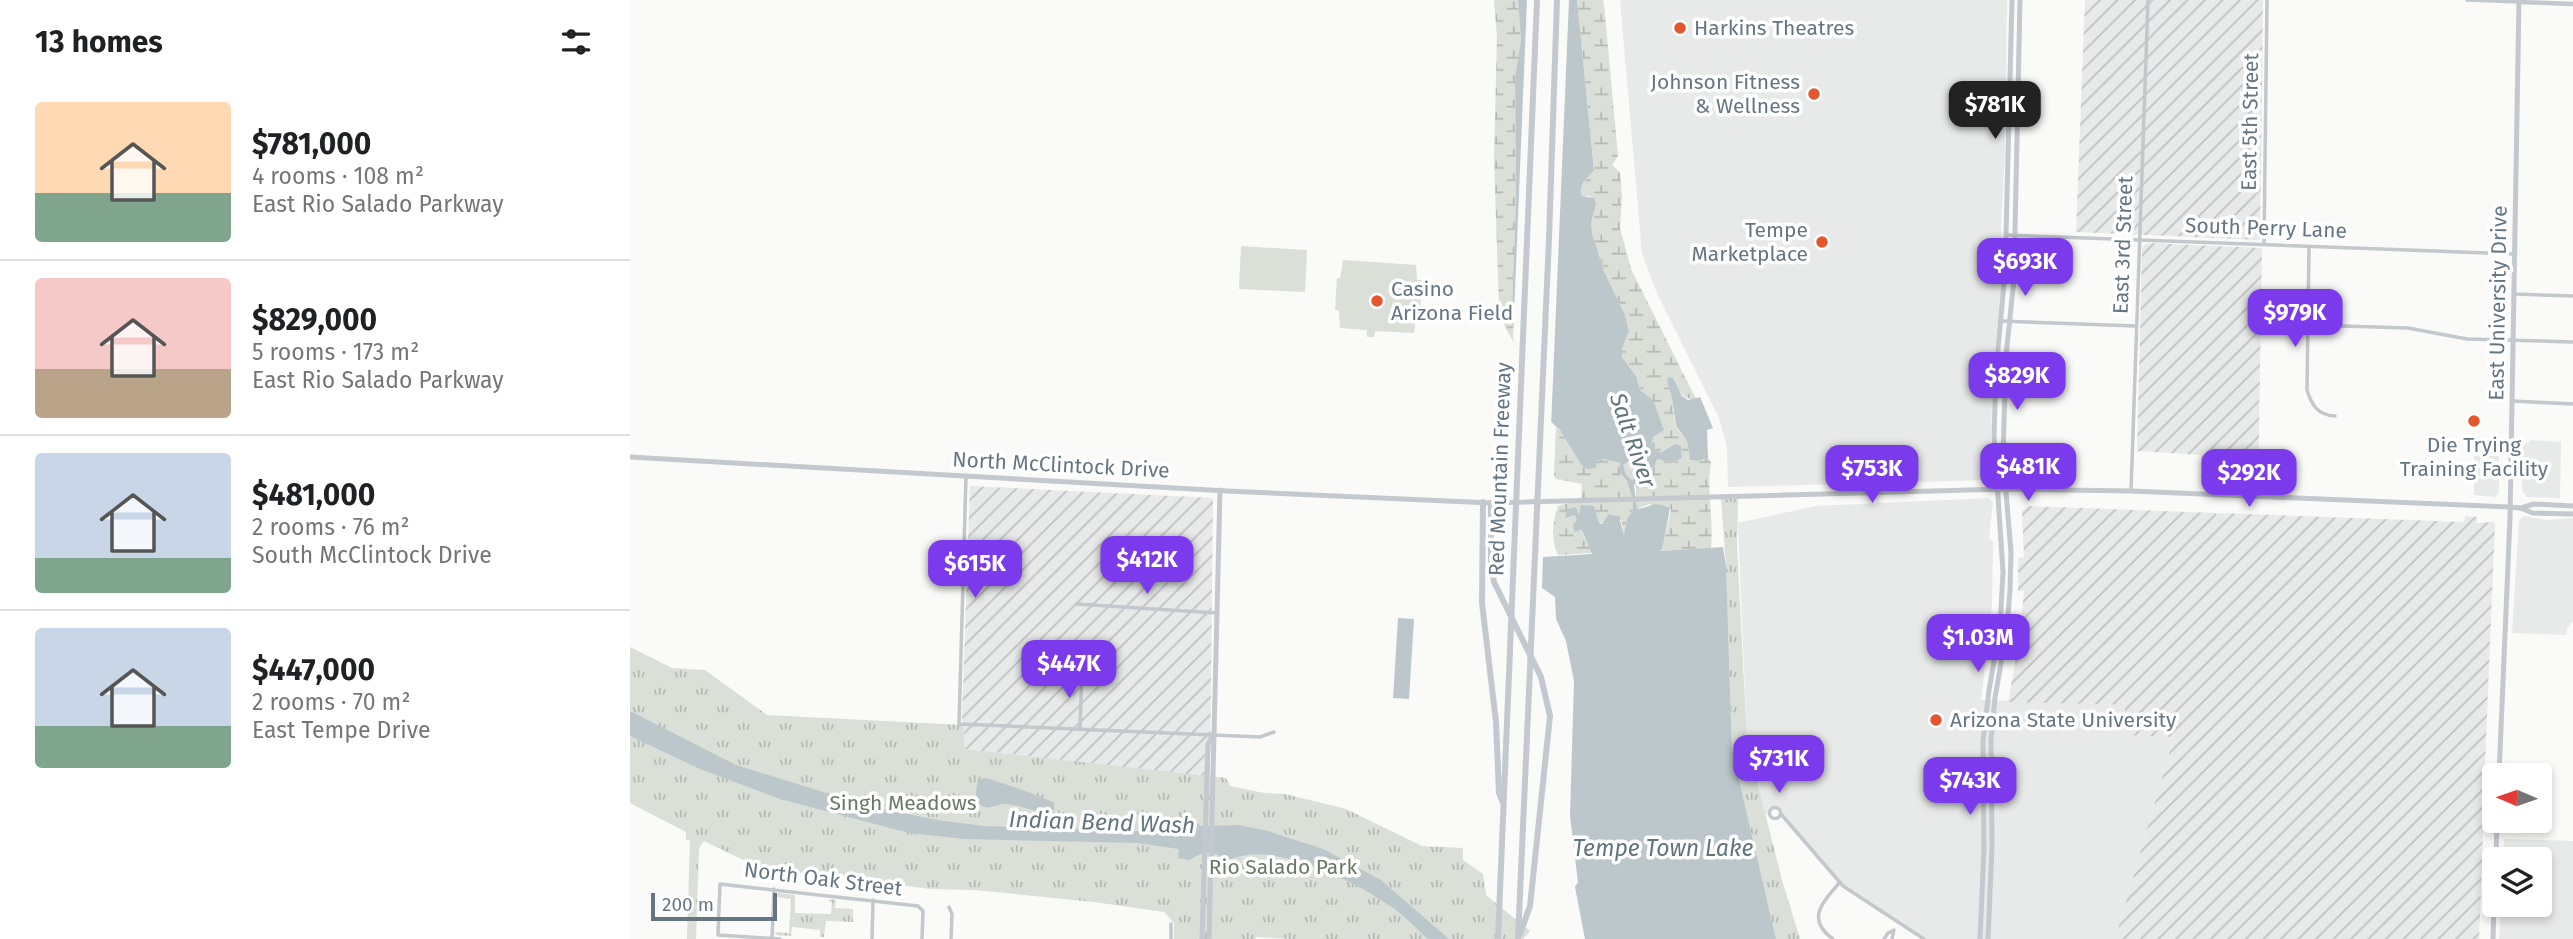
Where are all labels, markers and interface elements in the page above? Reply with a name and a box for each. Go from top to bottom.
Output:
place label: Harkins Theatres [1694,15,1854,41]
marker: Harkins Theatres [1672,20,1688,36]
icon: filters [557,23,595,61]
text: 13 homes [35,24,163,60]
street label: East 5th Street [2236,52,2264,191]
place label: Johnson Fitness & Wellness [1651,69,1800,119]
pin: $781K [1946,82,2044,141]
marker: Johnson Fitness & Wellness [1806,86,1822,102]
text: $781K [1965,90,2025,118]
text: $781,000 [252,126,371,162]
icon: home [91,130,175,214]
text: 4 rooms · 108 m² [252,162,424,190]
street label: East 3rd Street [2108,175,2138,315]
text: East Rio Salado Parkway [252,190,504,218]
street label: East University Drive [2483,205,2513,401]
street label: South Perry Lane [2185,212,2347,244]
place label: Tempe Marketplace [1692,217,1808,267]
marker: Tempe Marketplace [1814,234,1830,250]
pin: $693K [1976,238,2074,298]
text: $693K [1993,247,2057,275]
place label: Casino Arizona Field [1391,276,1513,326]
pin: $979K [2246,290,2344,349]
marker: Casino Arizona Field [1369,293,1385,309]
text: $979K [2264,298,2326,326]
text: $829,000 [252,302,377,338]
icon: home [91,306,175,390]
text: 5 rooms · 173 m² [252,338,419,366]
pin: $829K [1968,352,2066,412]
street label: Red Mountain Freeway [1483,361,1517,576]
text: $829K [1985,361,2049,389]
text: East Rio Salado Parkway [252,366,504,394]
water label: Salt River [1603,388,1663,492]
marker: Die Trying Training Facility [2466,413,2482,429]
place label: Die Trying Training Facility [2400,432,2549,482]
pin: $481K [1979,444,2077,503]
street label: North McClintock Drive [952,446,1170,484]
pin: $753K [1823,446,1921,505]
pin: $292K [2200,449,2298,509]
text: $481K [1996,452,2060,480]
text: $753K [1841,454,1903,482]
text: $292K [2218,458,2280,486]
text: $481,000 [252,477,375,513]
icon: home [91,481,175,565]
text: 2 rooms · 76 m² [252,513,410,541]
pin: $412K [1098,536,1196,596]
pin: $615K [926,540,1024,600]
text: South McClintock Drive [252,541,492,569]
text: $412K [1116,545,1178,573]
text: $615K [944,549,1006,577]
pin: $1.03M [1921,614,2035,674]
text: $1.03M [1943,623,2013,651]
pin: $447K [1020,640,1118,700]
text: $447K [1037,649,1101,677]
text: $447,000 [252,652,375,688]
icon: home [91,656,175,740]
text: 2 rooms · 70 m² [252,688,410,716]
place label: Arizona State University [1950,707,2177,733]
marker: Arizona State University [1928,712,1944,728]
text: East Tempe Drive [252,716,431,744]
pin: $731K [1730,736,1828,795]
text: $731K [1749,744,1809,772]
pin: $743K [1921,758,2019,817]
north arrow [2482,763,2552,833]
map controls [2482,763,2552,917]
text: $743K [1939,766,2001,794]
park label: Singh Meadows [829,790,977,816]
water label: Indian Bend Wash [1008,805,1196,839]
water label: Tempe Town Lake [1573,834,1753,862]
button: layers [2482,847,2552,917]
park label: Rio Salado Park [1209,854,1357,880]
street label: North Oak Street [742,856,904,902]
scale bar [651,890,777,922]
text: 200 m [662,893,714,916]

